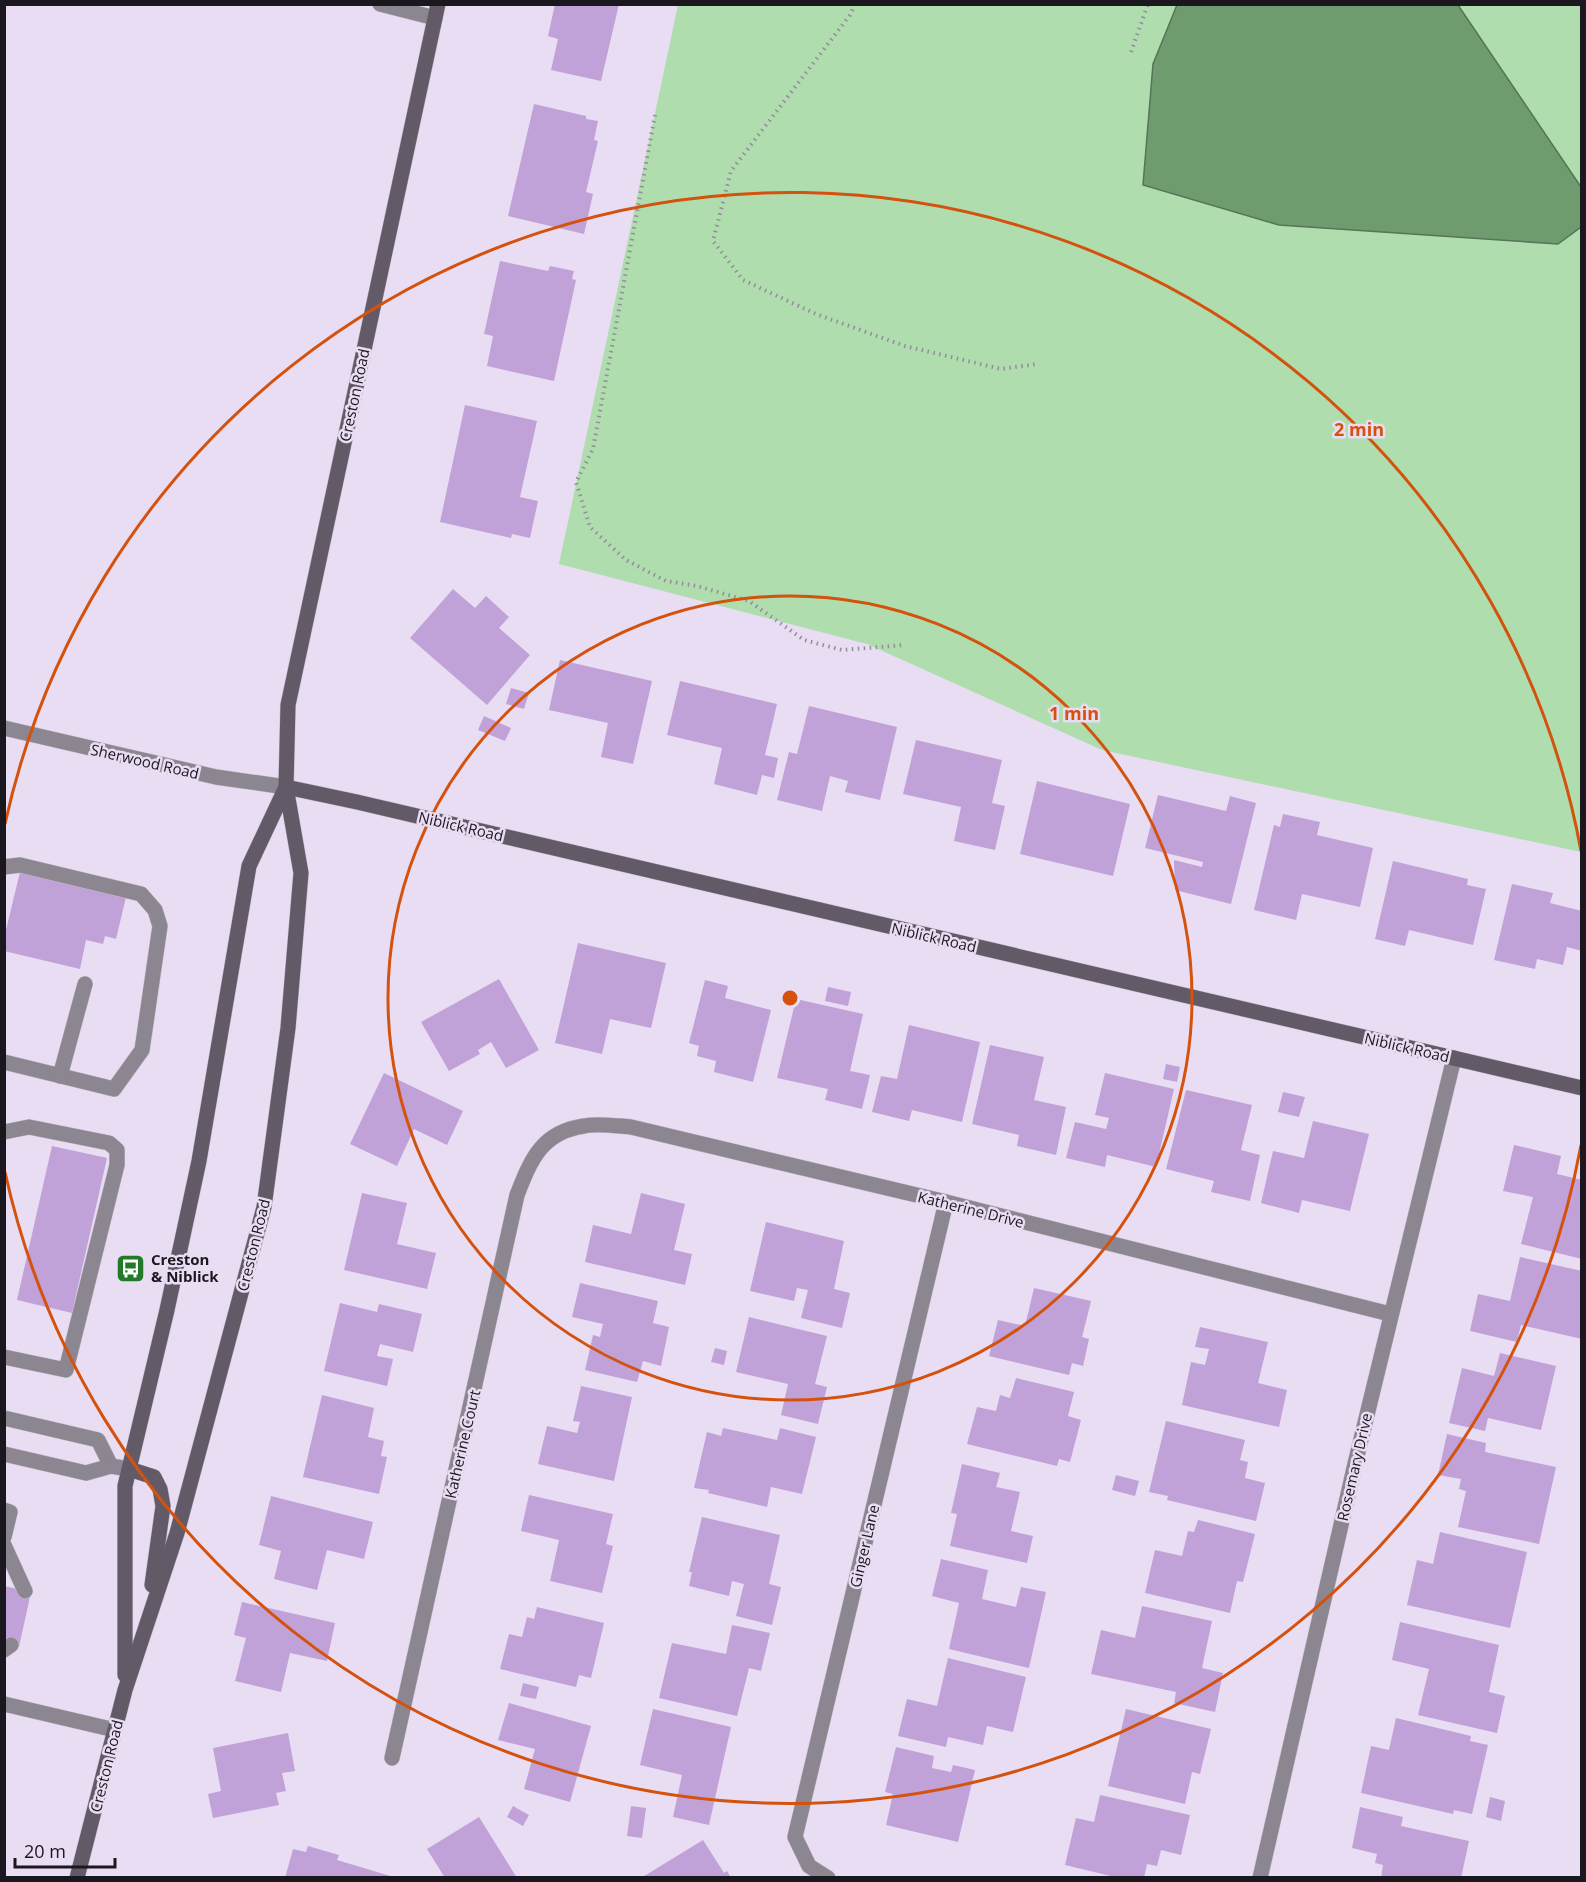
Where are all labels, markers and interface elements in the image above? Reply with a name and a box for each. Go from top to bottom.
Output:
street label: Creston Road [334,347,374,443]
text: 2 min [1334,417,1384,441]
text: 1 min [1049,701,1099,725]
street label: Sherwood Road [89,739,201,783]
street label: Niblick Road [417,807,505,845]
street label: Niblick Road [890,918,978,956]
centre of rings [780,988,800,1008]
street label: Niblick Road [1363,1028,1451,1066]
street label: Katherine Drive [916,1186,1026,1232]
street label: Creston Road [232,1197,274,1293]
place label: Creston & Niblick [151,1249,219,1286]
bus stop icon: Creston & Niblick [114,1252,146,1284]
street label: Katherine Court [440,1388,484,1500]
street label: Rosemary Drive [1332,1411,1376,1523]
street label: Ginger Lane [845,1503,883,1589]
street label: Creston Road [85,1718,127,1814]
scale bar [15,1831,116,1869]
text: 20 m [24,1839,66,1863]

